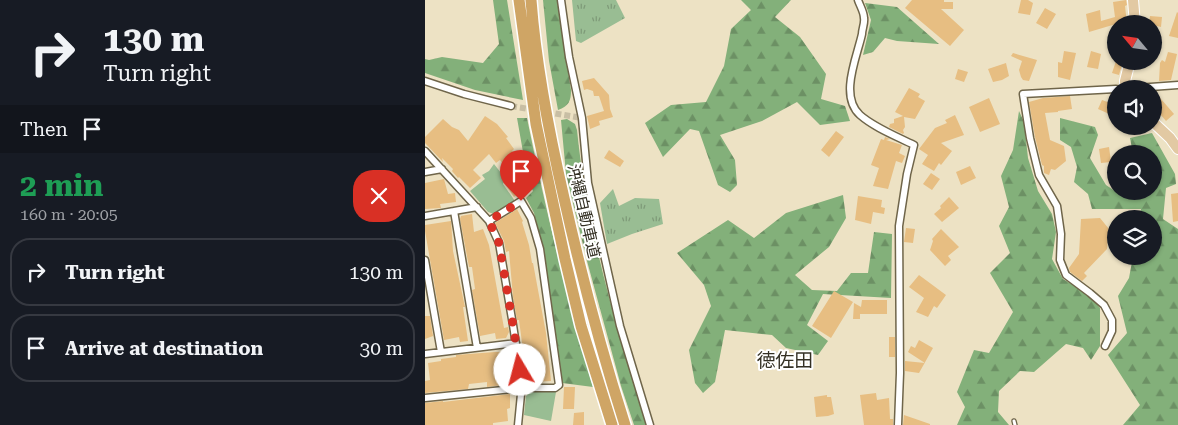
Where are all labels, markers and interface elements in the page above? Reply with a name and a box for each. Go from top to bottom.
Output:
north arrow [1107,15,1163,70]
map controls [1107,15,1162,265]
text: 130 m [103,19,204,60]
icon: right [20,20,85,85]
text: Turn right [103,61,211,86]
button: sound [1107,80,1162,135]
icon: arrive [78,115,106,143]
text: Then [20,118,68,141]
button: search [1107,145,1162,200]
pin [500,150,542,201]
icon: arrive [507,157,535,185]
street label: 沖縄自動車道 [564,162,604,260]
text: 2 min [20,168,103,203]
button: close [353,170,405,222]
text: 160 m · 20:05 [20,205,118,224]
button: layers [1107,210,1162,265]
icon: right [22,258,50,286]
text: Turn right [65,261,165,284]
text: 130 m [349,261,403,284]
icon: arrive [22,334,50,362]
text: Arrive at destination [65,337,263,360]
text: 30 m [360,337,403,360]
position arrow [493,343,545,395]
district label: 徳佐田 [756,349,814,372]

